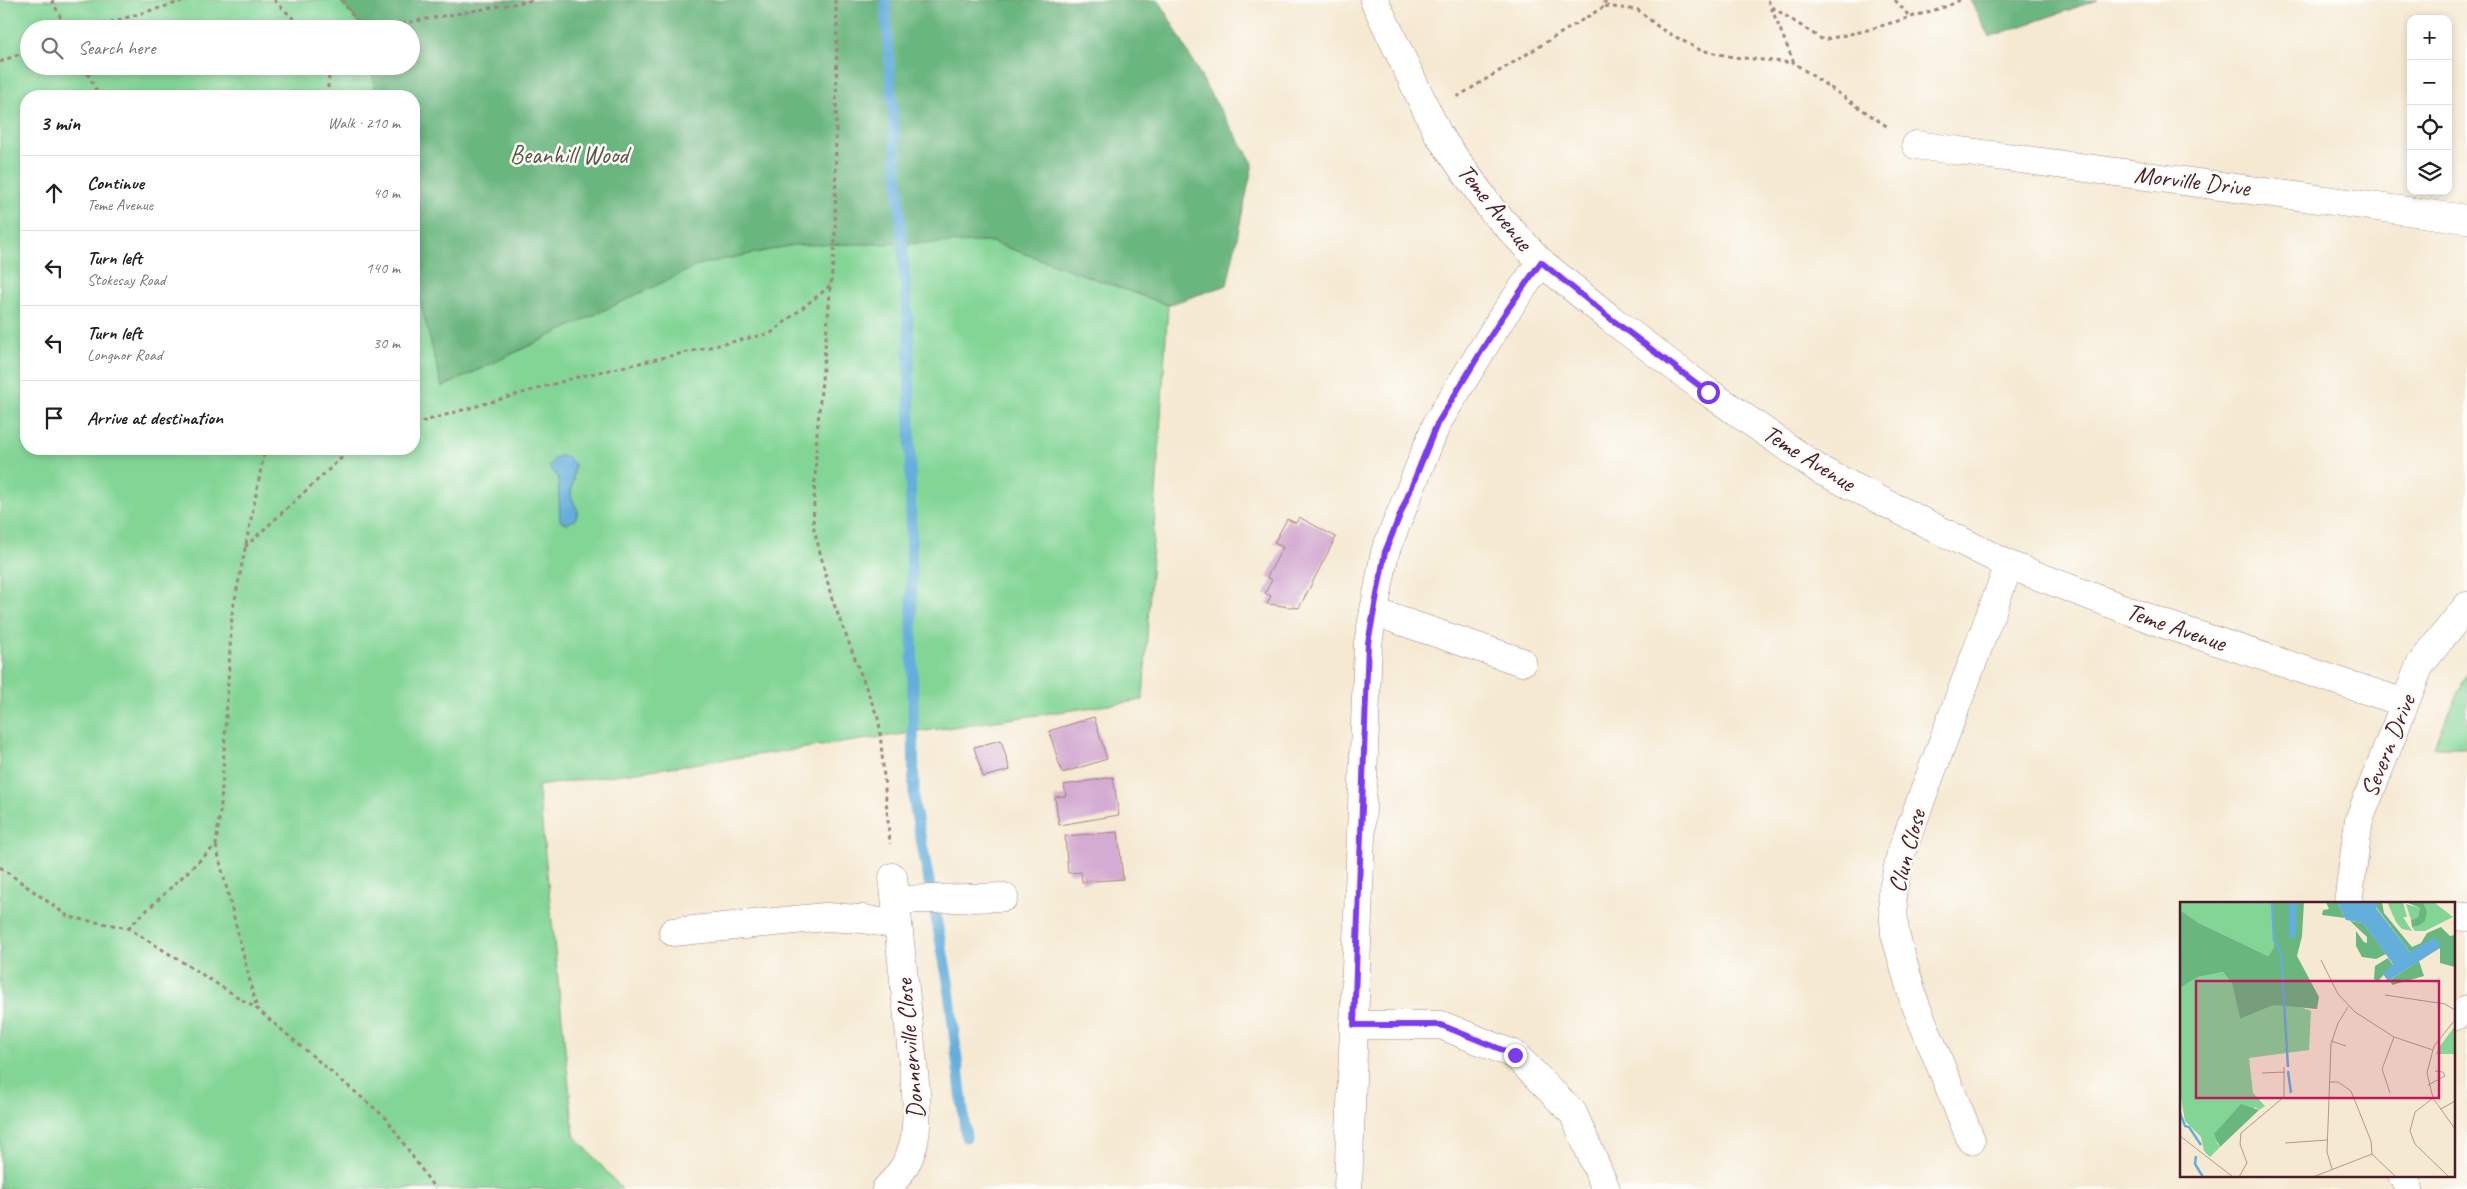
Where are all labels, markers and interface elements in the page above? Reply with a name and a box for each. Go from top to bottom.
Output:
map controls [2407,15,2452,195]
button: + [2407,15,2452,60]
search box [20,20,420,75]
icon: search [38,34,66,62]
text: Search here [78,36,155,60]
button: − [2407,60,2452,105]
button: locate [2407,105,2452,150]
text: 3 min [40,110,80,136]
text: Walk · 210 m [328,113,400,133]
park label: Beanhill Wood [510,139,632,171]
button: layers [2407,150,2452,195]
street label: Teme Avenue [1450,157,1541,259]
street label: Morville Drive [2133,158,2253,204]
text: Continue [87,171,144,195]
icon: ahead [40,179,68,207]
text: 40 m [373,183,400,203]
text: Teme Avenue [87,195,153,215]
text: Turn left [87,246,142,270]
icon: left [40,254,68,282]
text: 140 m [366,258,400,278]
text: Stokesay Road [87,270,165,290]
text: Turn left [87,321,142,345]
icon: left [40,329,68,357]
text: 30 m [373,333,400,353]
text: Longnor Road [87,345,162,365]
route start [1697,381,1720,404]
icon: arrive [40,404,68,432]
text: Arrive at destination [87,406,223,430]
street label: Teme Avenue [1757,417,1863,500]
street label: Teme Avenue [2122,595,2232,660]
street label: Severn Drive [2353,689,2424,802]
street label: Clun Close [1881,804,1934,896]
inset map [2180,902,2454,1176]
street label: Donnerville Close [888,976,932,1120]
route end [1504,1044,1527,1067]

